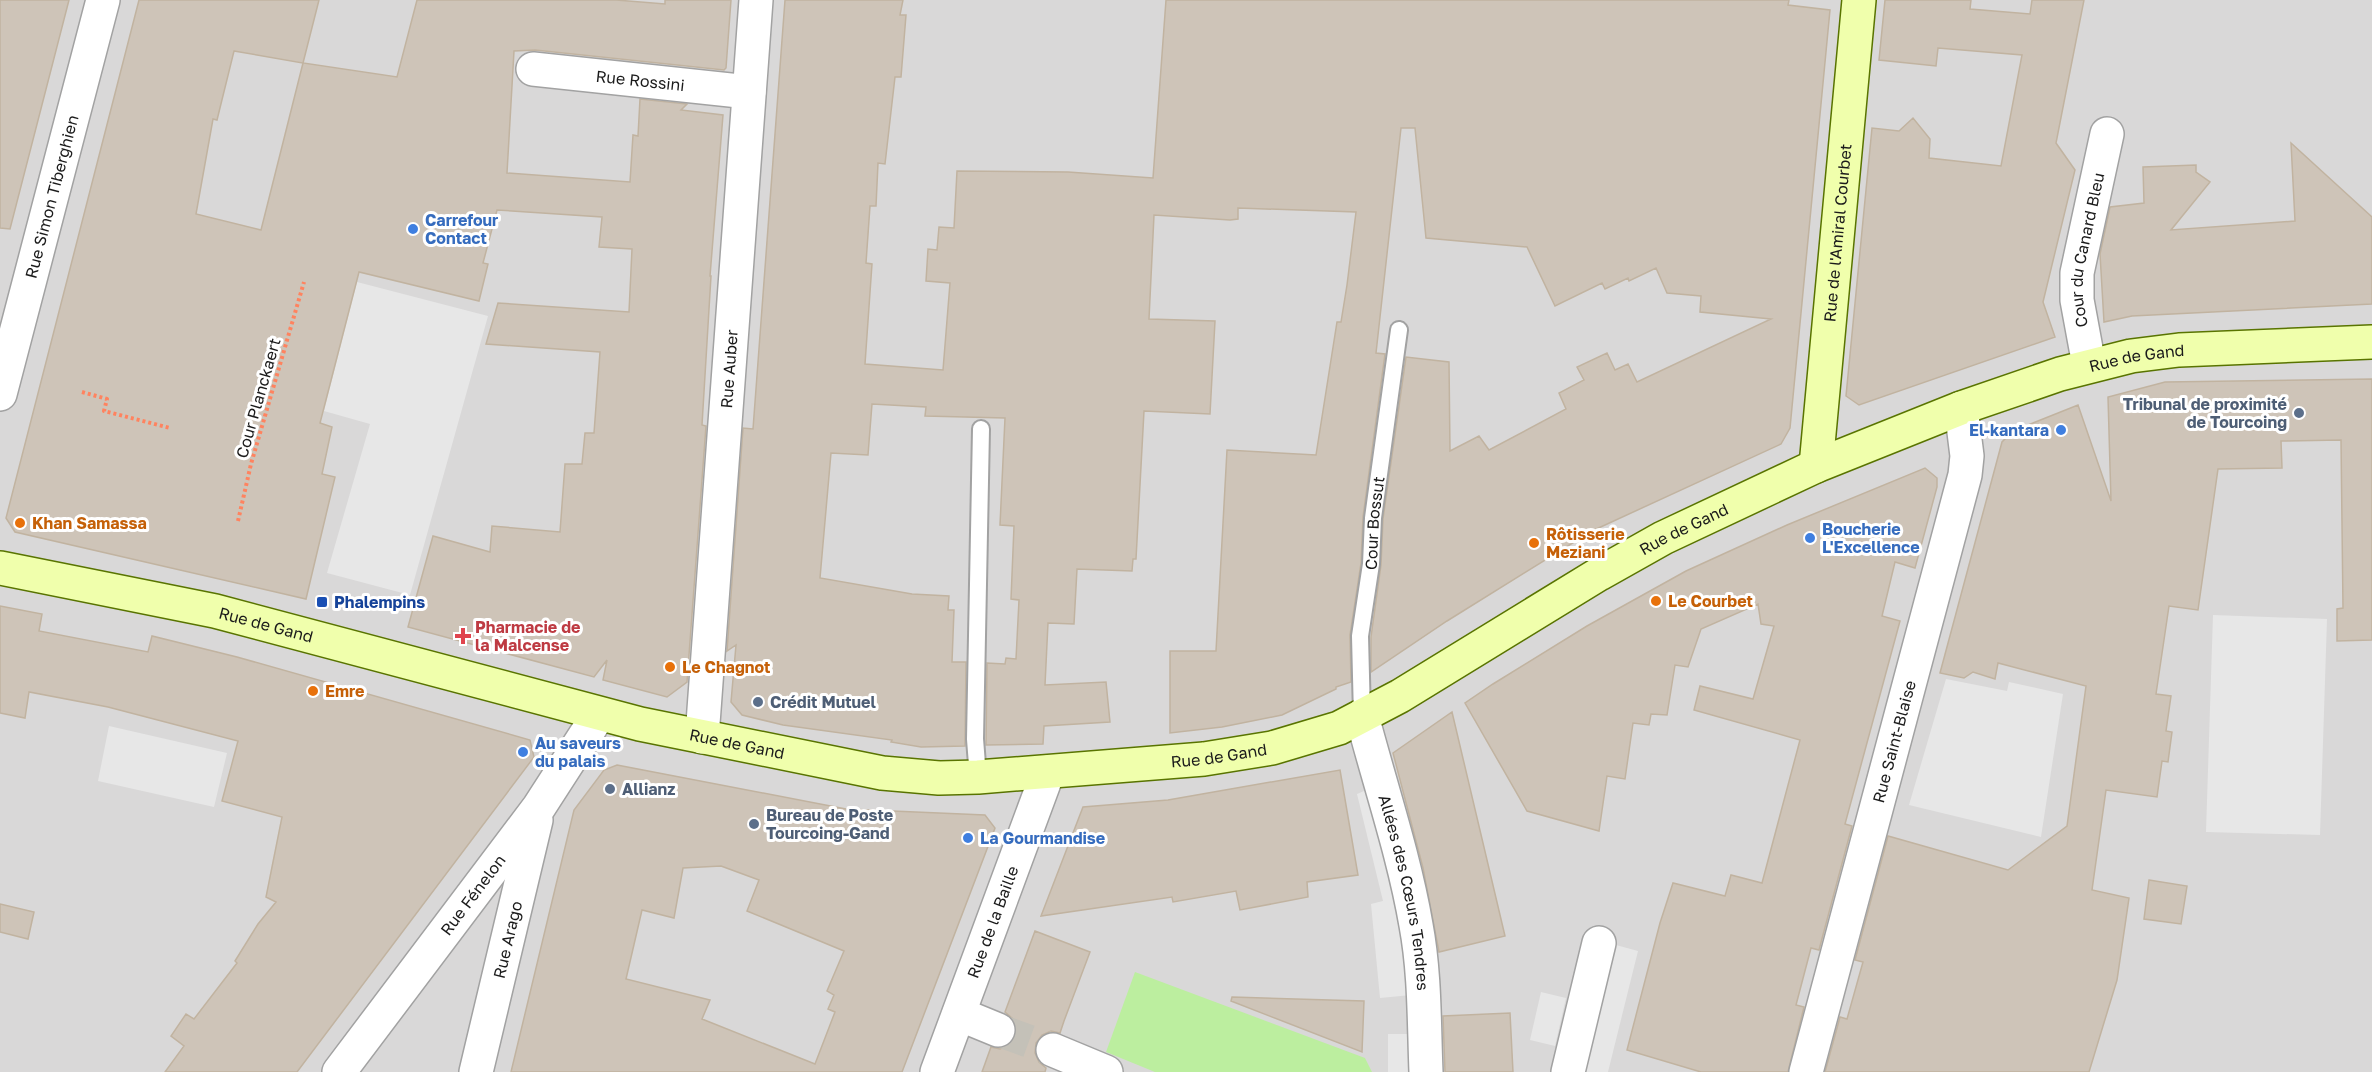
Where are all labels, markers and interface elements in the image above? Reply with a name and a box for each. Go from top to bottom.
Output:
street label: Rue Rossini [595,66,686,95]
street label: Rue Simon Tiberghien [21,113,83,281]
street label: Rue de l'Amiral Courbet [1819,143,1856,323]
street label: Cour du Canard Bleu [2066,171,2108,329]
place label: Carrefour Contact [425,210,498,248]
marker: Carrefour Contact [406,222,420,236]
street label: Rue Auber [716,329,742,409]
street label: Cour Planckaert [231,336,285,460]
street label: Rue de Gand [2087,340,2185,376]
place label: Tribunal de proximité de Tourcoing [2123,394,2287,432]
marker: Tribunal de proximité de Tourcoing [2292,406,2306,420]
place label: El-kantara [1969,420,2049,440]
marker: El-kantara [2054,423,2068,437]
street label: Cour Bossut [1360,475,1389,571]
street label: Rue de Gand [1636,499,1731,559]
place label: Khan Samassa [32,513,147,533]
marker: Khan Samassa [13,516,27,530]
place label: Boucherie L'Excellence [1822,519,1920,557]
place label: Rôtisserie Meziani [1546,524,1625,562]
marker: Boucherie L'Excellence [1803,531,1817,545]
marker: Rôtisserie Meziani [1527,536,1541,550]
place label: Le Courbet [1668,591,1753,611]
place label: Phalempins [334,592,425,612]
marker: Le Courbet [1649,594,1663,608]
marker: Phalempins [315,595,329,609]
street label: Rue de Gand [217,602,315,647]
place label: Pharmacie de la Malcense [475,617,581,655]
marker: Pharmacie de la Malcense [456,629,470,643]
place label: Le Chagnot [682,657,770,677]
marker: Le Chagnot [663,660,677,674]
street label: Rue Saint-Blaise [1868,678,1920,805]
place label: Emre [325,681,364,701]
marker: Emre [306,684,320,698]
place label: Crédit Mutuel [770,692,877,712]
marker: Crédit Mutuel [751,695,765,709]
street label: Rue de Gand [688,724,786,763]
place label: Au saveurs du palais [535,733,621,771]
street label: Rue de Gand [1170,739,1268,772]
marker: Au saveurs du palais [516,745,530,759]
place label: Allianz [622,779,675,799]
marker: Allianz [603,782,617,796]
street label: Allées des Cœurs Tendres [1375,792,1433,991]
place label: Bureau de Poste Tourcoing-Gand [766,805,893,843]
marker: Bureau de Poste Tourcoing-Gand [747,817,761,831]
place label: La Gourmandise [980,828,1105,848]
marker: La Gourmandise [961,831,975,845]
street label: Rue Fénelon [436,851,510,939]
street label: Rue de la Baille [963,863,1022,981]
street label: Rue Arago [489,899,526,980]

